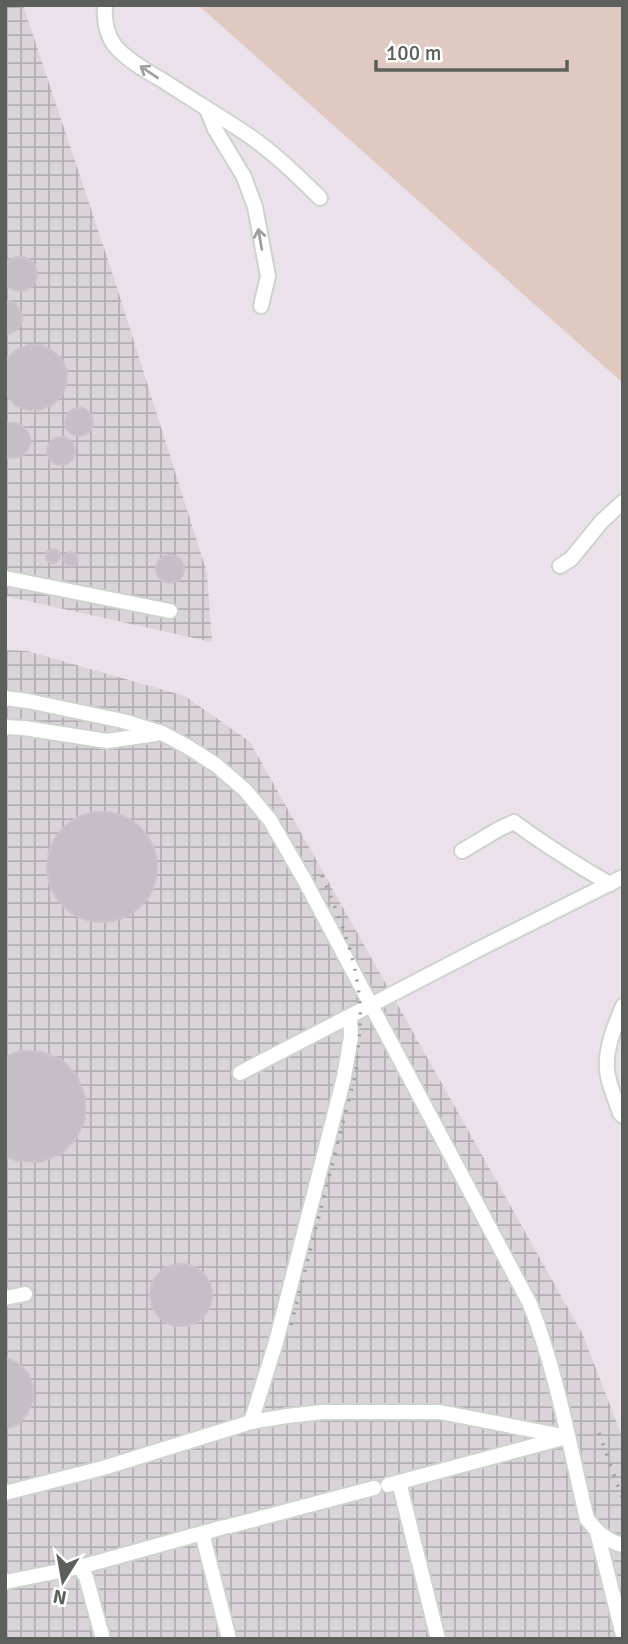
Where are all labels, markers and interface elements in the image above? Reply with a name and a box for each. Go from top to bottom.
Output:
scale bar [376,28,567,72]
text: 100 m [386,40,441,66]
one-way arrow [140,65,159,79]
one-way arrow [253,228,267,251]
north arrow [28,1546,98,1616]
text: N [51,1584,69,1610]

